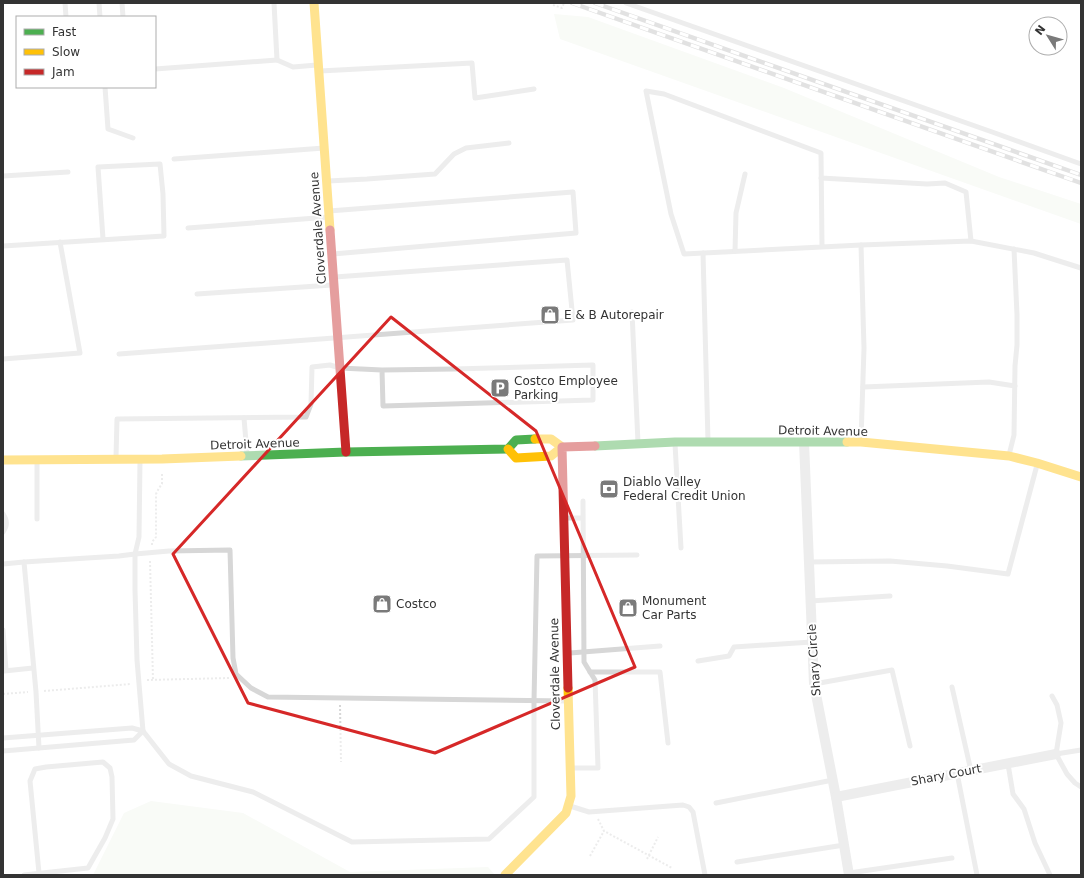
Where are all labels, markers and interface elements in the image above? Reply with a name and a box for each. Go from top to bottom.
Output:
legend [16,16,156,88]
north arrow [1028,16,1068,56]
text: N [1032,23,1048,38]
text: Fast [52,25,76,39]
text: Slow [52,45,80,59]
text: Jam [51,65,75,79]
street label: Cloverdale Avenue [307,171,329,285]
shop icon: E & B Autorepair [539,304,561,326]
place label: E & B Autorepair [564,308,664,322]
place label: Costco Employee Parking [514,374,618,402]
parking icon: Costco Employee Parking [489,377,511,399]
street label: Detroit Avenue [778,423,868,439]
street label: Detroit Avenue [210,435,300,453]
place label: Diablo Valley Federal Credit Union [623,475,746,503]
bank icon: Diablo Valley Federal Credit Union [598,478,620,500]
shop icon: Costco [371,593,393,615]
place label: Monument Car Parts [642,594,707,622]
place label: Costco [396,597,437,611]
shop icon: Monument Car Parts [617,597,639,619]
street label: Cloverdale Avenue [547,618,563,730]
street label: Shary Circle [805,624,823,696]
street label: Shary Court [910,761,983,789]

